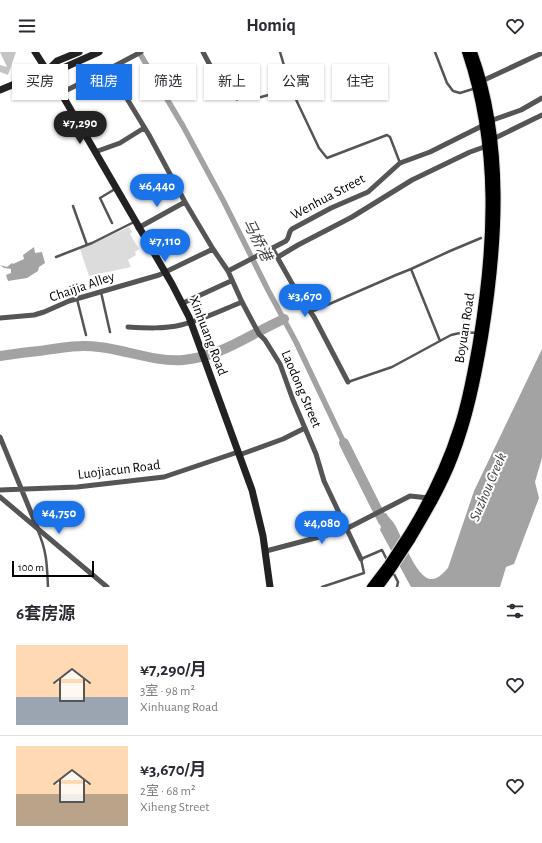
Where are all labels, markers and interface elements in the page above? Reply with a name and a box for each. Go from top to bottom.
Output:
icon: menu [16,15,38,37]
icon: heart [504,15,526,37]
text: Homiq [246,17,296,35]
chip: 买房 [12,64,68,100]
chip: 租房 [76,64,132,100]
chip: 筛选 [140,64,196,100]
chip: 新上 [204,64,260,100]
chip: 公寓 [268,64,324,100]
chip: 住宅 [332,64,388,100]
pin: ¥7,290 [47,111,113,145]
text: ¥7,290 [63,117,97,130]
street label: Wenhua Street [289,171,368,222]
pin: ¥6,440 [124,174,190,208]
text: ¥6,440 [139,180,175,193]
water label: 马桥港 [240,216,276,265]
pin: ¥7,110 [132,229,198,263]
text: ¥7,110 [149,235,181,248]
street label: Chaijia Alley [48,269,116,305]
pin: ¥3,670 [272,284,338,318]
text: ¥3,670 [288,290,322,303]
street label: Boyuan Road [453,292,477,364]
street label: Xinhuang Road [186,294,230,378]
street label: Laodong Street [278,348,324,430]
water label: Suzhou Creek [467,451,509,523]
street label: Luojiacun Road [77,458,161,482]
pin: ¥4,750 [26,501,92,535]
text: ¥4,750 [42,507,76,520]
pin: ¥4,080 [289,511,355,545]
text: ¥4,080 [304,517,340,530]
scale bar [12,559,94,578]
text: 100 m [18,562,44,573]
icon: filters [504,600,526,622]
text: 6套房源 [16,605,75,622]
icon: home [48,661,96,709]
text: ¥7,290/月 [140,661,207,678]
icon: heart [504,674,526,696]
text: 3室 · 98 m² [140,685,195,698]
text: Xinhuang Road [140,701,218,714]
text: ¥3,670/月 [140,761,206,778]
icon: home [48,762,96,810]
icon: heart [504,775,526,797]
text: 2室 · 68 m² [140,785,196,798]
text: Xiheng Street [140,801,209,814]

